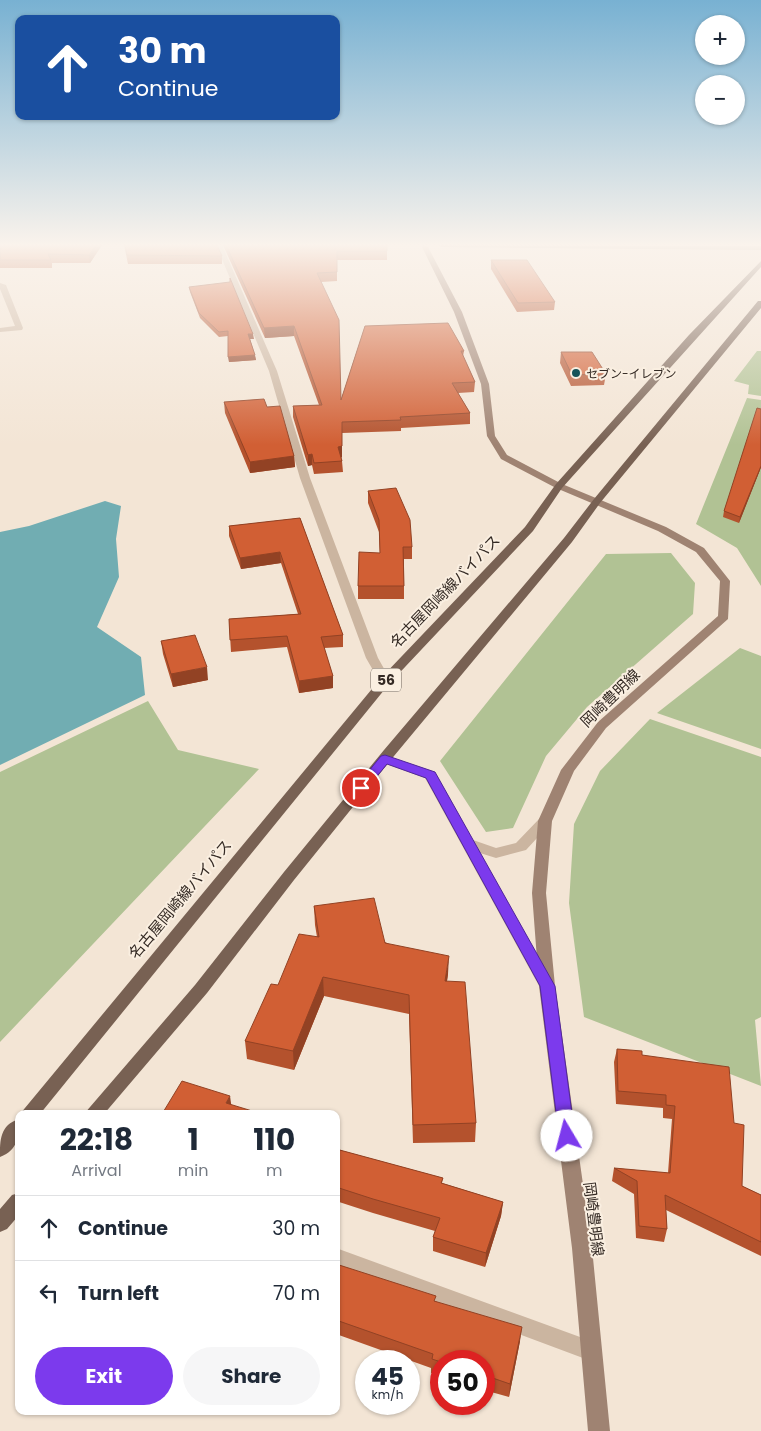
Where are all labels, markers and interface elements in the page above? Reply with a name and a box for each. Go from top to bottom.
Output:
map controls [695,15,745,125]
button: + [695,15,745,65]
text: 30 m [118,26,206,75]
icon: ahead [35,35,100,100]
text: Continue [118,73,218,104]
button: − [695,75,745,125]
place label: セブン-イレブン [586,365,677,382]
marker: セブン-イレブン [570,367,582,379]
street label: 名古屋岡崎線バイパス [385,530,505,652]
street label: 岡崎豊明線 [576,664,644,732]
road number: 56 [371,668,401,692]
pin [340,767,382,809]
icon: arrive [347,774,375,802]
street label: 名古屋岡崎線バイパス [124,835,236,963]
position arrow [540,1109,592,1161]
text: 22:18 [60,1118,133,1161]
text: 1 [188,1118,199,1161]
text: 110 [253,1118,295,1161]
text: Arrival [71,1159,122,1182]
text: min [178,1159,209,1182]
text: m [266,1159,282,1182]
street label: 岡崎豊明線 [579,1180,609,1258]
icon: ahead [35,1214,63,1242]
text: Continue [78,1215,168,1242]
text: 30 m [272,1215,320,1242]
icon: left [35,1279,63,1307]
text: Turn left [78,1280,159,1307]
text: 70 m [273,1280,320,1307]
button: Exit [35,1347,173,1405]
button: Share [183,1347,320,1405]
speed limit sign: 50 [430,1350,495,1415]
text: 45 [371,1359,404,1394]
text: km/h [372,1386,403,1403]

